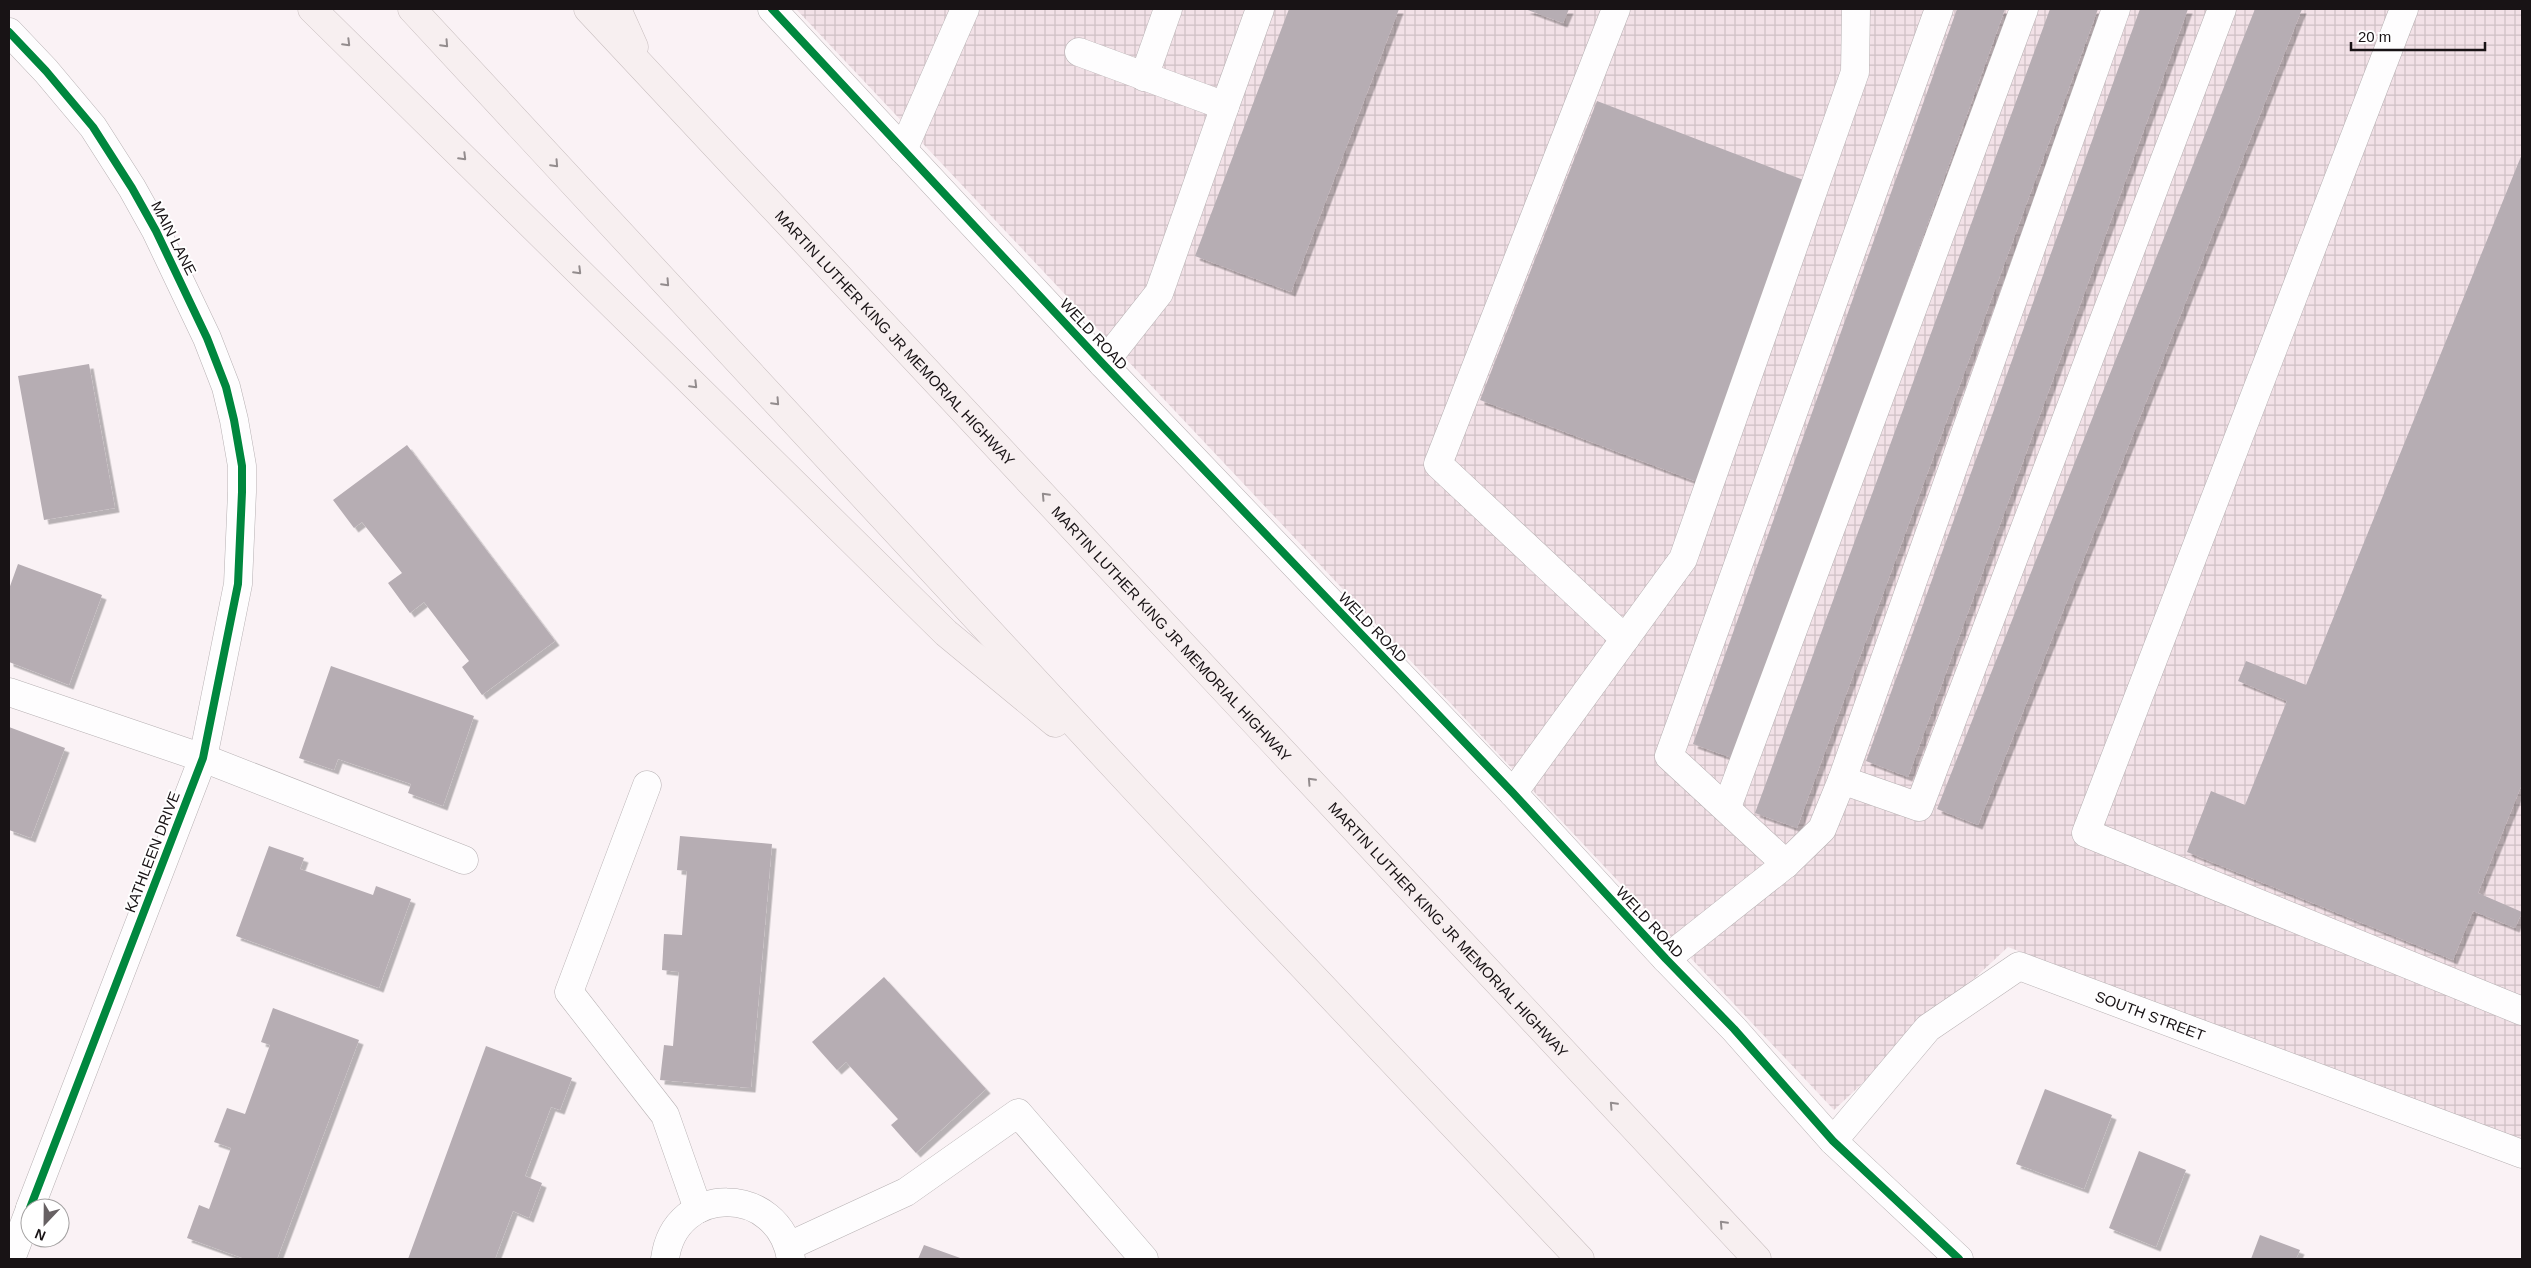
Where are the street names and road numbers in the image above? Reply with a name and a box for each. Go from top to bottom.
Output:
street label: MAIN LANE [148,198,200,278]
street label: MARTIN LUTHER KING JR MEMORIAL HIGHWAY [772,207,1019,469]
street label: WELD ROAD [1057,295,1131,373]
street label: MARTIN LUTHER KING JR MEMORIAL HIGHWAY [1049,502,1295,764]
street label: WELD ROAD [1335,588,1411,666]
street label: KATHLEEN DRIVE [121,789,183,915]
street label: MARTIN LUTHER KING JR MEMORIAL HIGHWAY [1325,798,1572,1060]
street label: WELD ROAD [1613,883,1687,961]
street label: SOUTH STREET [2093,987,2208,1043]

